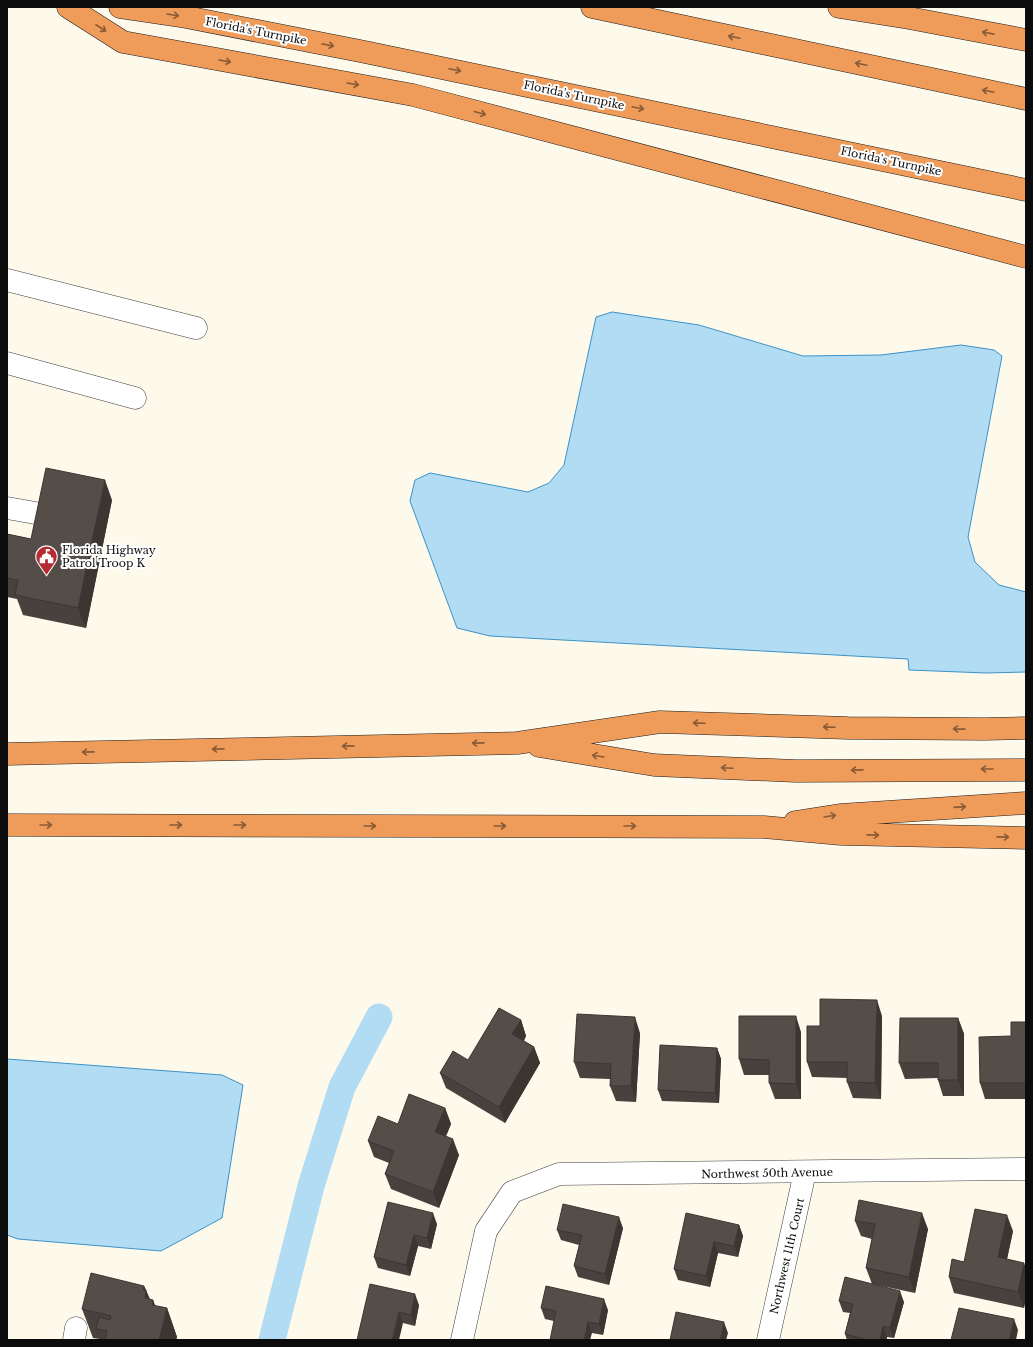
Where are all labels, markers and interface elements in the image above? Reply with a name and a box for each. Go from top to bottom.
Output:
one-way arrow [166,11,179,19]
street label: Florida's Turnpike [204,14,308,48]
one-way arrow [95,24,106,32]
one-way arrow [982,29,995,37]
one-way arrow [727,33,740,41]
one-way arrow [321,41,334,49]
one-way arrow [219,57,232,65]
one-way arrow [855,60,868,68]
one-way arrow [449,67,462,75]
street label: Florida's Turnpike [522,77,626,113]
one-way arrow [346,81,359,89]
one-way arrow [982,87,995,95]
one-way arrow [631,105,644,113]
one-way arrow [473,110,486,117]
street label: Florida's Turnpike [839,143,943,179]
public building icon: Florida Highway Patrol Troop K [34,543,60,576]
place label: Florida Highway Patrol Troop K [62,543,156,570]
one-way arrow [693,719,706,727]
one-way arrow [823,723,836,731]
one-way arrow [953,725,966,733]
one-way arrow [472,740,485,747]
one-way arrow [342,742,355,750]
one-way arrow [212,745,225,753]
one-way arrow [82,748,95,756]
one-way arrow [592,752,605,760]
one-way arrow [721,764,734,772]
one-way arrow [981,765,994,773]
one-way arrow [851,767,864,774]
one-way arrow [953,803,966,811]
one-way arrow [823,812,836,820]
one-way arrow [39,821,52,829]
one-way arrow [169,821,182,829]
one-way arrow [233,821,246,829]
one-way arrow [363,822,376,830]
one-way arrow [493,822,506,830]
one-way arrow [623,822,636,830]
one-way arrow [866,831,879,839]
one-way arrow [996,833,1009,841]
street label: Northwest 50th Avenue [701,1165,833,1181]
street label: Northwest 11th Court [767,1196,807,1315]

